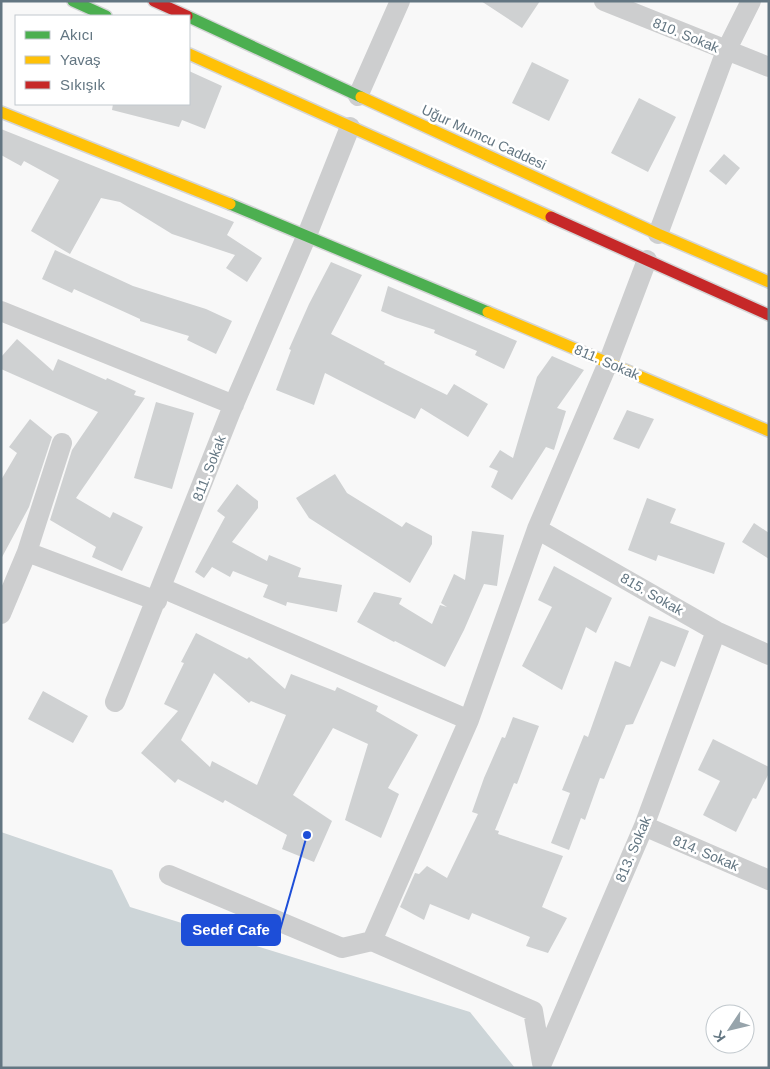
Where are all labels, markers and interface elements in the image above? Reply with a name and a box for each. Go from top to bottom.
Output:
street label: 810. Sokak [651,14,722,56]
legend [15,15,190,105]
text: Akıcı [60,26,93,43]
text: Yavaş [60,51,101,68]
text: Sıkışık [60,76,106,93]
street label: Uğur Mumcu Caddesi [419,101,549,173]
street label: 811. Sokak [572,341,643,383]
street label: 811. Sokak [189,432,229,503]
street label: 815. Sokak [618,570,687,619]
street label: 813. Sokak [612,813,654,884]
street label: 814. Sokak [671,832,742,874]
callout: Sedef Cafe [182,915,280,945]
text: Sedef Cafe [192,921,270,938]
north arrow [705,1004,755,1054]
text: K [710,1028,729,1045]

